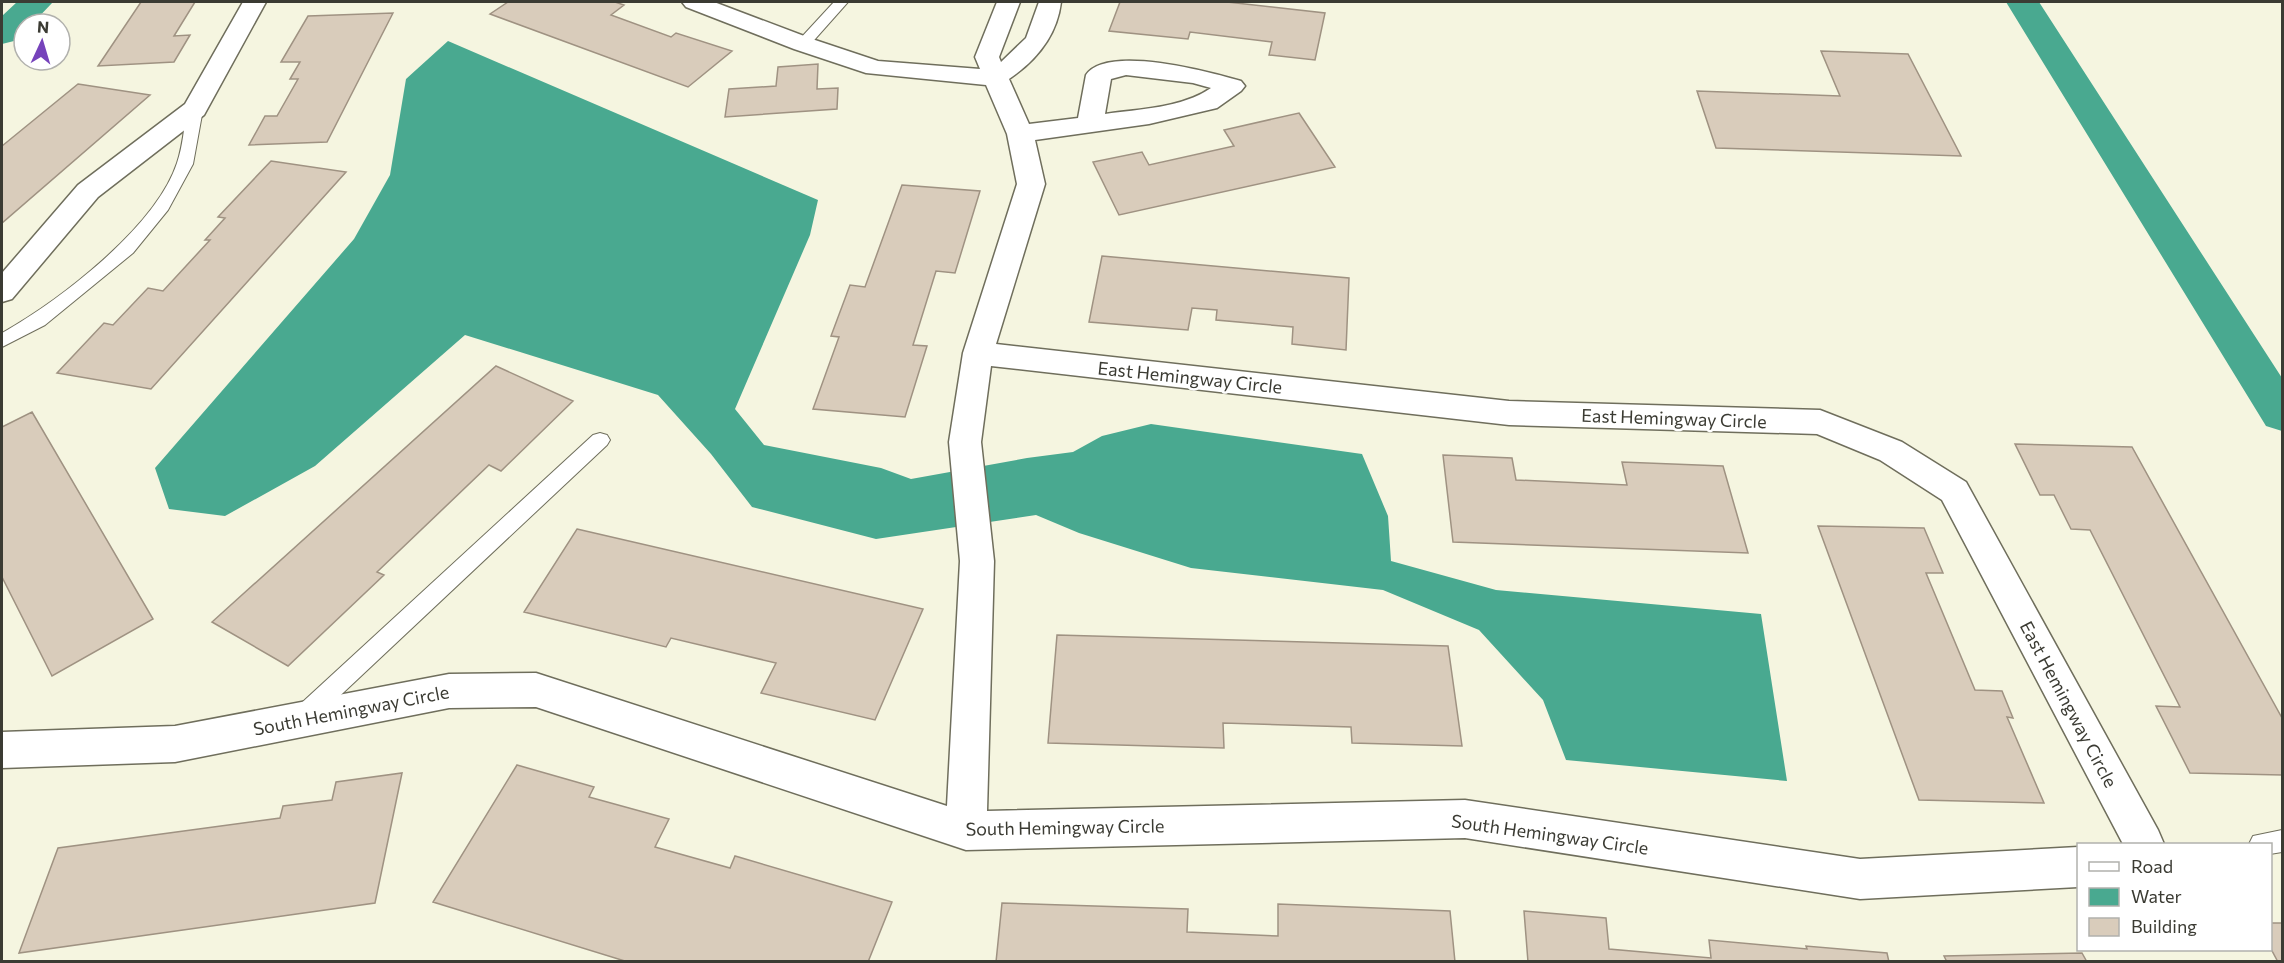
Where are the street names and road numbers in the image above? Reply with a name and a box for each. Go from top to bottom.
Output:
street label: East Hemingway Circle [1097,356,1283,398]
street label: East Hemingway Circle [1581,404,1767,432]
street label: East Hemingway Circle [2016,617,2122,791]
street label: South Hemingway Circle [251,680,451,740]
street label: South Hemingway Circle [1450,809,1650,859]
street label: South Hemingway Circle [965,814,1165,840]

